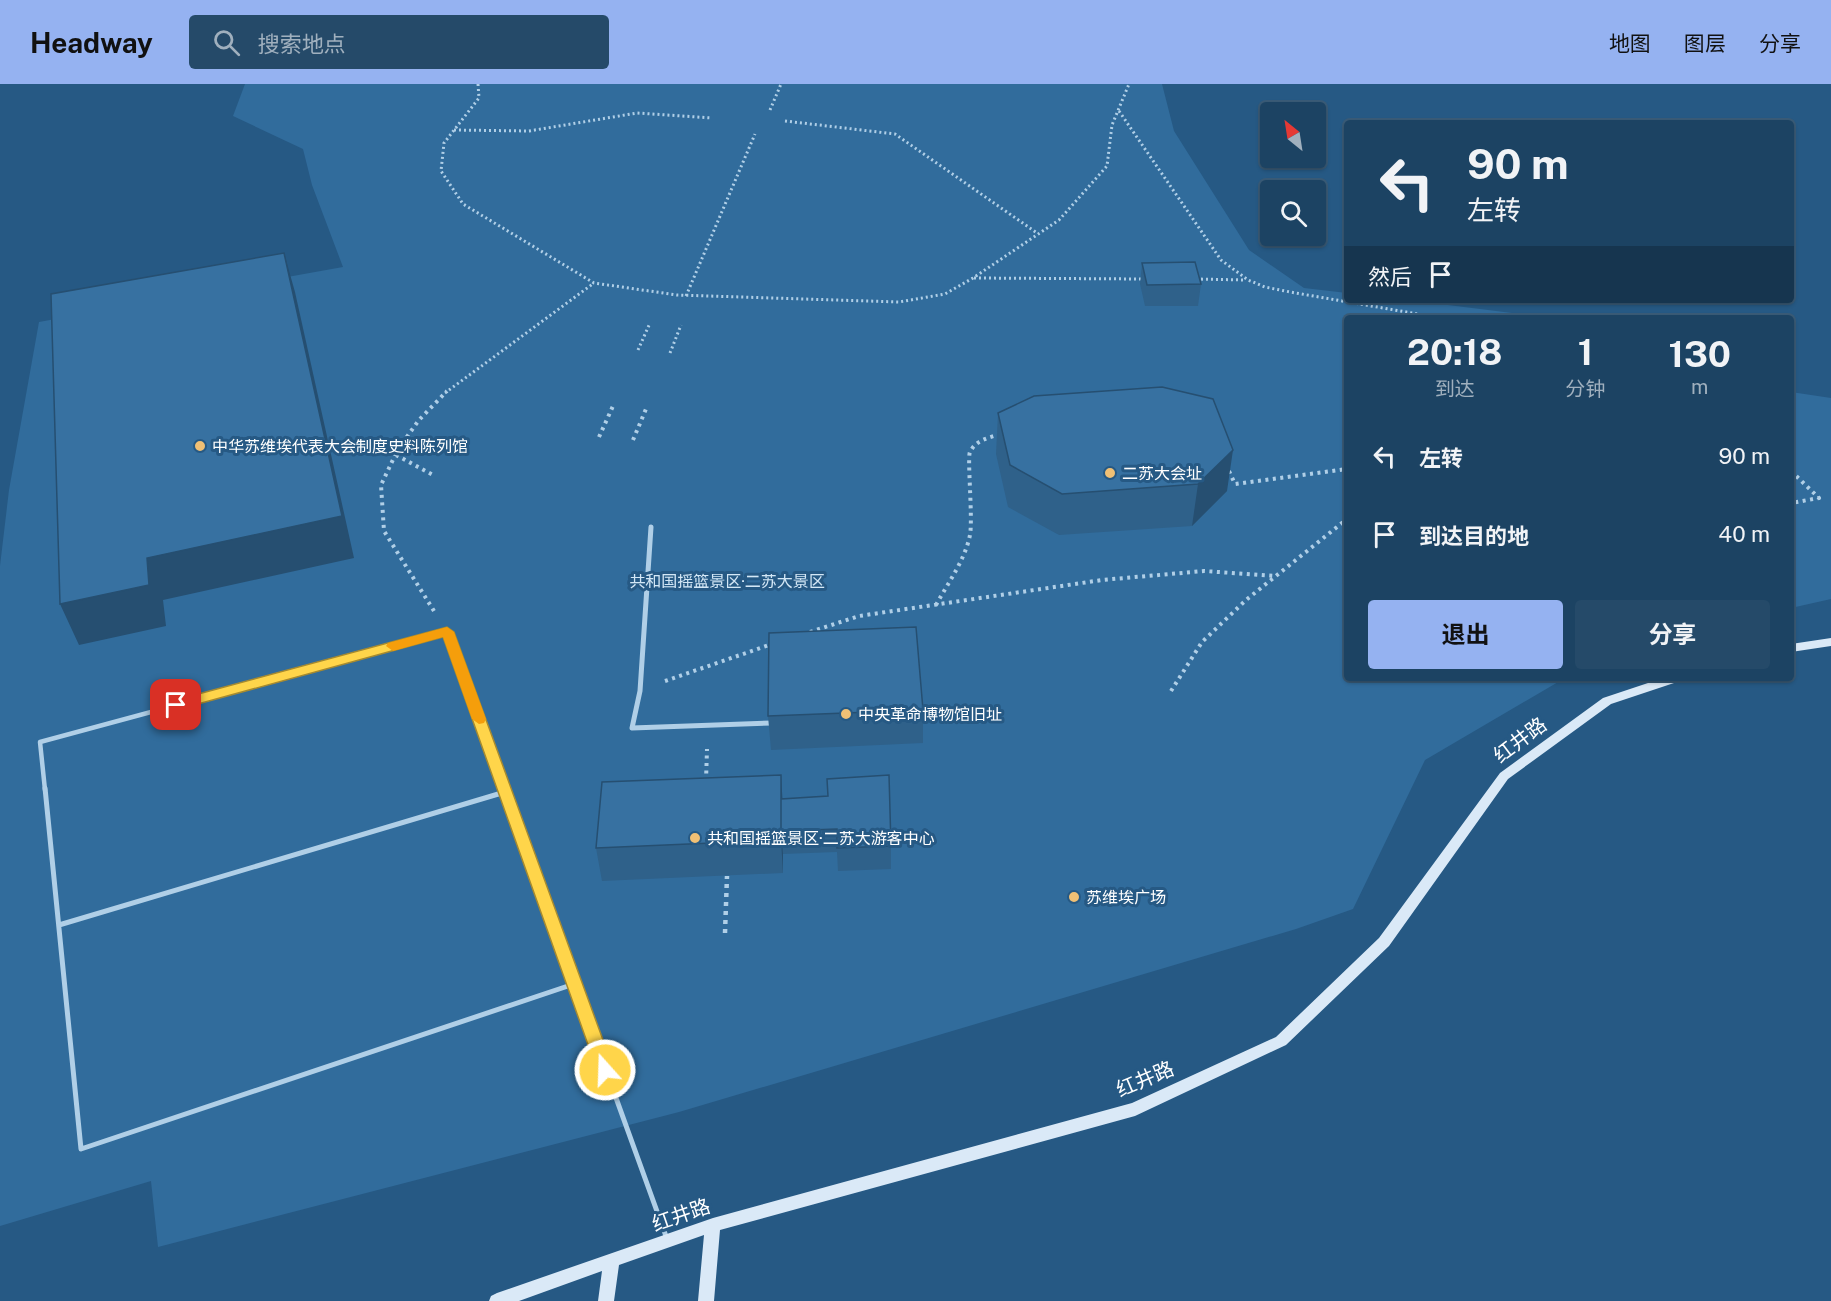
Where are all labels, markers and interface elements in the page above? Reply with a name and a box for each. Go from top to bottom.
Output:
search box [189,15,609,69]
text: Headway [30,26,153,59]
icon: search [210,26,243,59]
text: 搜索地点 [258,31,346,57]
text: 地图 [1609,31,1651,56]
text: 图层 [1684,31,1726,56]
text: 分享 [1759,31,1801,56]
north arrow [1260,102,1326,168]
map controls [1260,102,1326,246]
text: 90 m [1467,139,1569,188]
icon: left [1368,144,1446,222]
button: search [1260,180,1326,246]
text: 左转 [1467,194,1521,226]
icon: arrive [1424,258,1457,291]
text: 然后 [1368,264,1412,290]
text: 20:18 [1407,331,1502,373]
text: 1 [1578,331,1593,373]
text: 130 [1668,333,1731,375]
text: m [1691,375,1708,399]
text: 到达 [1435,377,1475,401]
text: 分钟 [1565,377,1605,401]
place label: 中华苏维埃代表大会制度史料陈列馆 [212,437,468,456]
marker: 中华苏维埃代表大会制度史料陈列馆 [193,439,207,453]
icon: left [1368,440,1401,473]
text: 90 m [1719,443,1770,469]
text: 左转 [1419,445,1463,471]
place label: 二苏大会址 [1122,464,1202,483]
marker: 二苏大会址 [1103,466,1117,480]
icon: arrive [1368,518,1401,551]
text: 40 m [1718,521,1770,547]
text: 到达目的地 [1419,523,1529,549]
park label: 共和国摇篮景区·二苏大景区 [629,572,825,591]
button: 退出 [1368,600,1563,669]
button: 分享 [1575,600,1770,669]
pin [150,679,201,730]
icon: arrive [159,688,192,721]
place label: 中央革命博物馆旧址 [858,705,1002,724]
marker: 中央革命博物馆旧址 [839,707,853,721]
street label: 红井路 [1489,712,1551,768]
place label: 共和国摇篮景区·二苏大游客中心 [707,829,935,848]
marker: 共和国摇篮景区·二苏大游客中心 [688,831,702,845]
place label: 苏维埃广场 [1086,888,1166,907]
marker: 苏维埃广场 [1067,890,1081,904]
position arrow [573,1038,637,1102]
street label: 红井路 [1113,1056,1177,1102]
street label: 红井路 [649,1194,713,1236]

